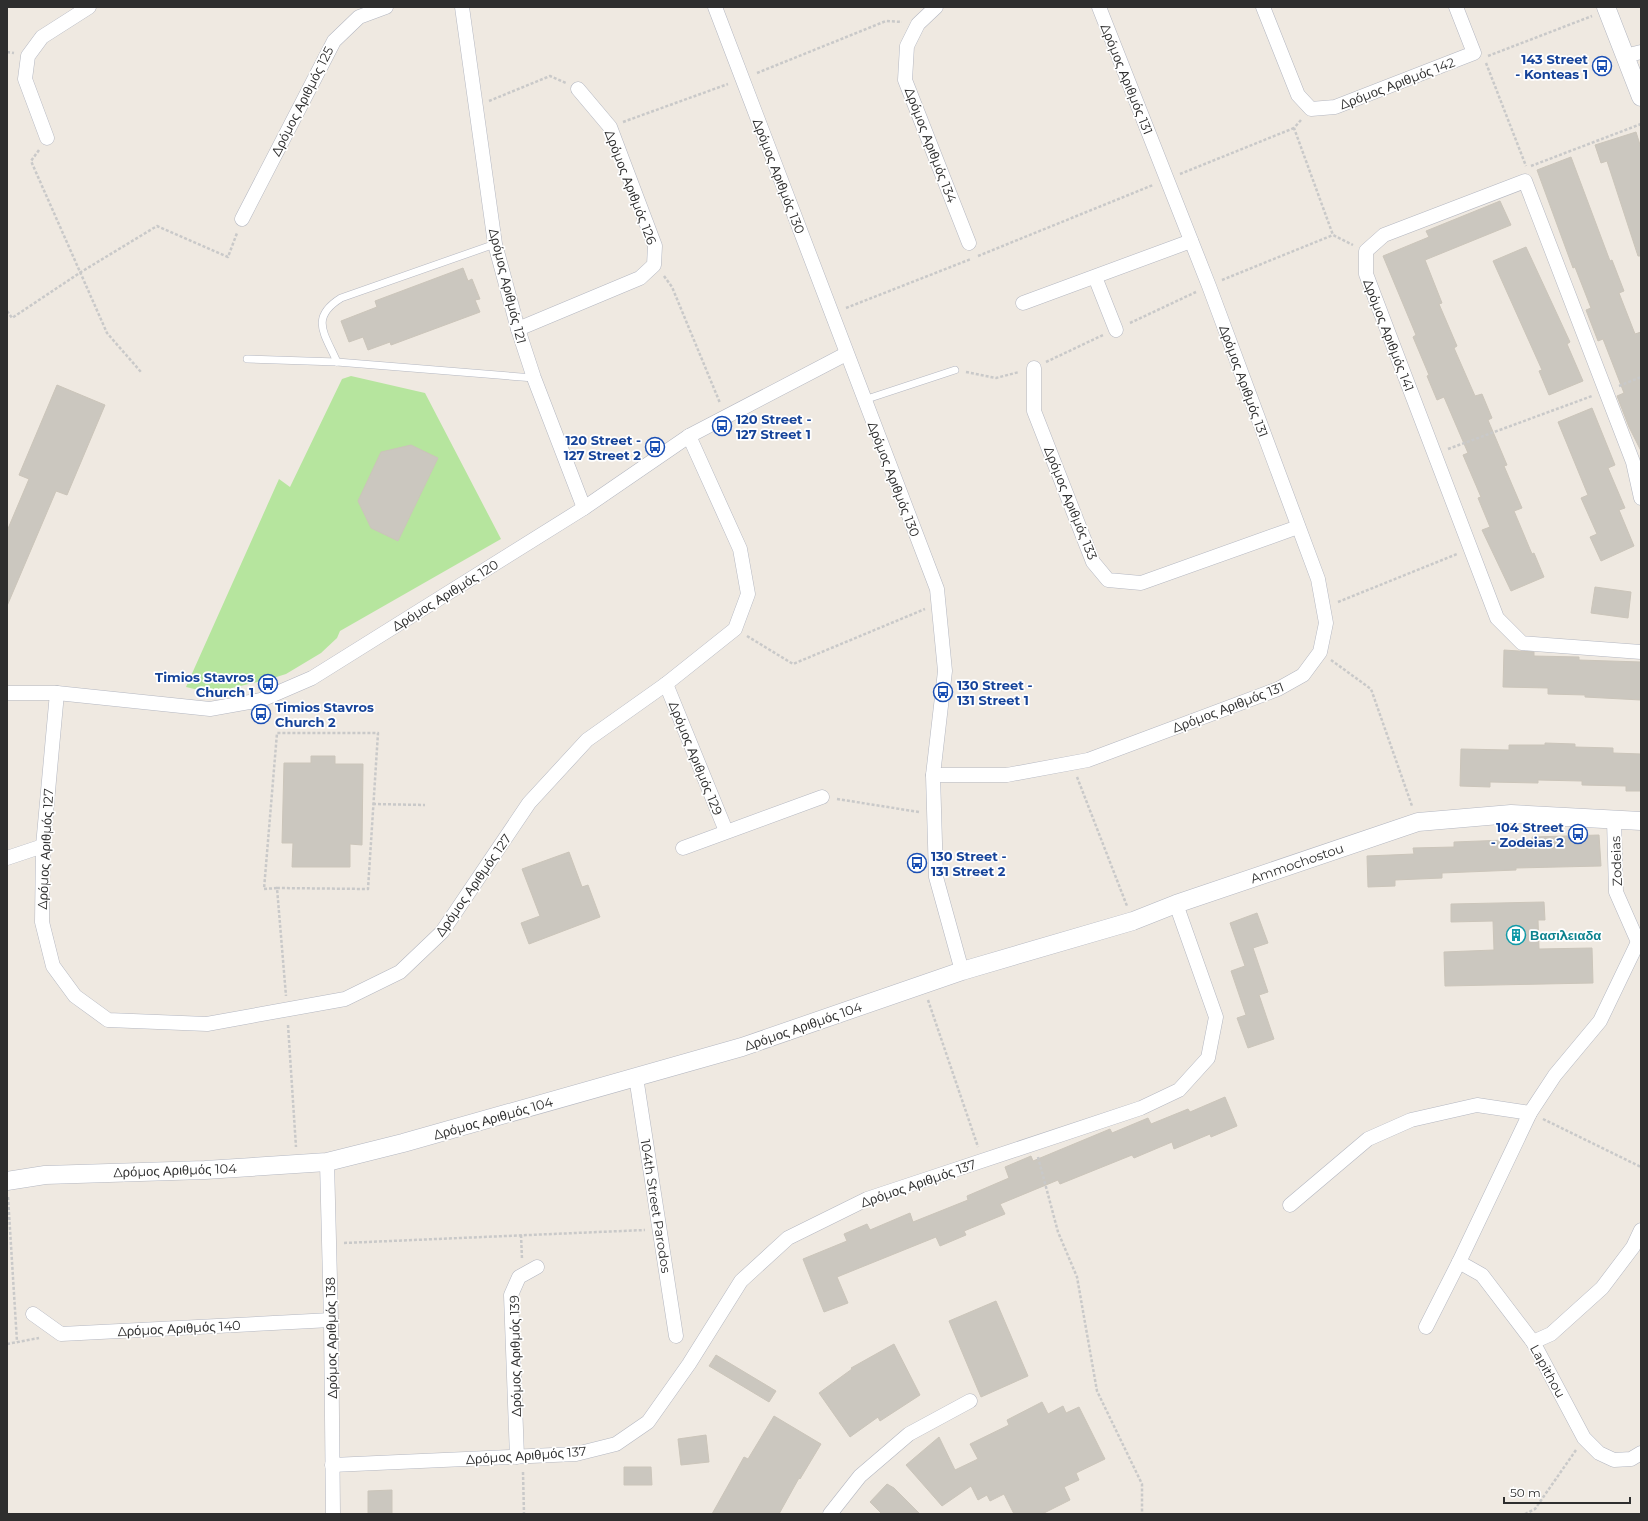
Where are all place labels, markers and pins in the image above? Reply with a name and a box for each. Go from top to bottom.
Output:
place label: 143 Street - Konteas 1 [1515,51,1588,82]
bus stop icon: 143 Street - Konteas 1 [1591,55,1613,77]
place label: 120 Street - 127 Street 1 [736,411,811,442]
bus stop icon: 120 Street - 127 Street 1 [711,415,733,437]
place label: 120 Street - 127 Street 2 [564,432,641,463]
bus stop icon: 120 Street - 127 Street 2 [644,436,666,458]
place label: Timios Stavros Church 1 [155,669,254,700]
bus stop icon: Timios Stavros Church 1 [257,673,279,695]
place label: 130 Street - 131 Street 1 [957,677,1033,708]
bus stop icon: 130 Street - 131 Street 1 [932,681,954,703]
place label: Timios Stavros Church 2 [275,699,374,730]
bus stop icon: Timios Stavros Church 2 [250,703,272,725]
place label: 104 Street - Zodeias 2 [1491,819,1564,850]
bus stop icon: 104 Street - Zodeias 2 [1567,823,1589,845]
place label: 130 Street - 131 Street 2 [931,848,1007,879]
bus stop icon: 130 Street - 131 Street 2 [906,852,928,874]
building icon: Βασιλειαδα [1505,924,1527,946]
place label: Βασιλειαδα [1530,927,1601,943]

